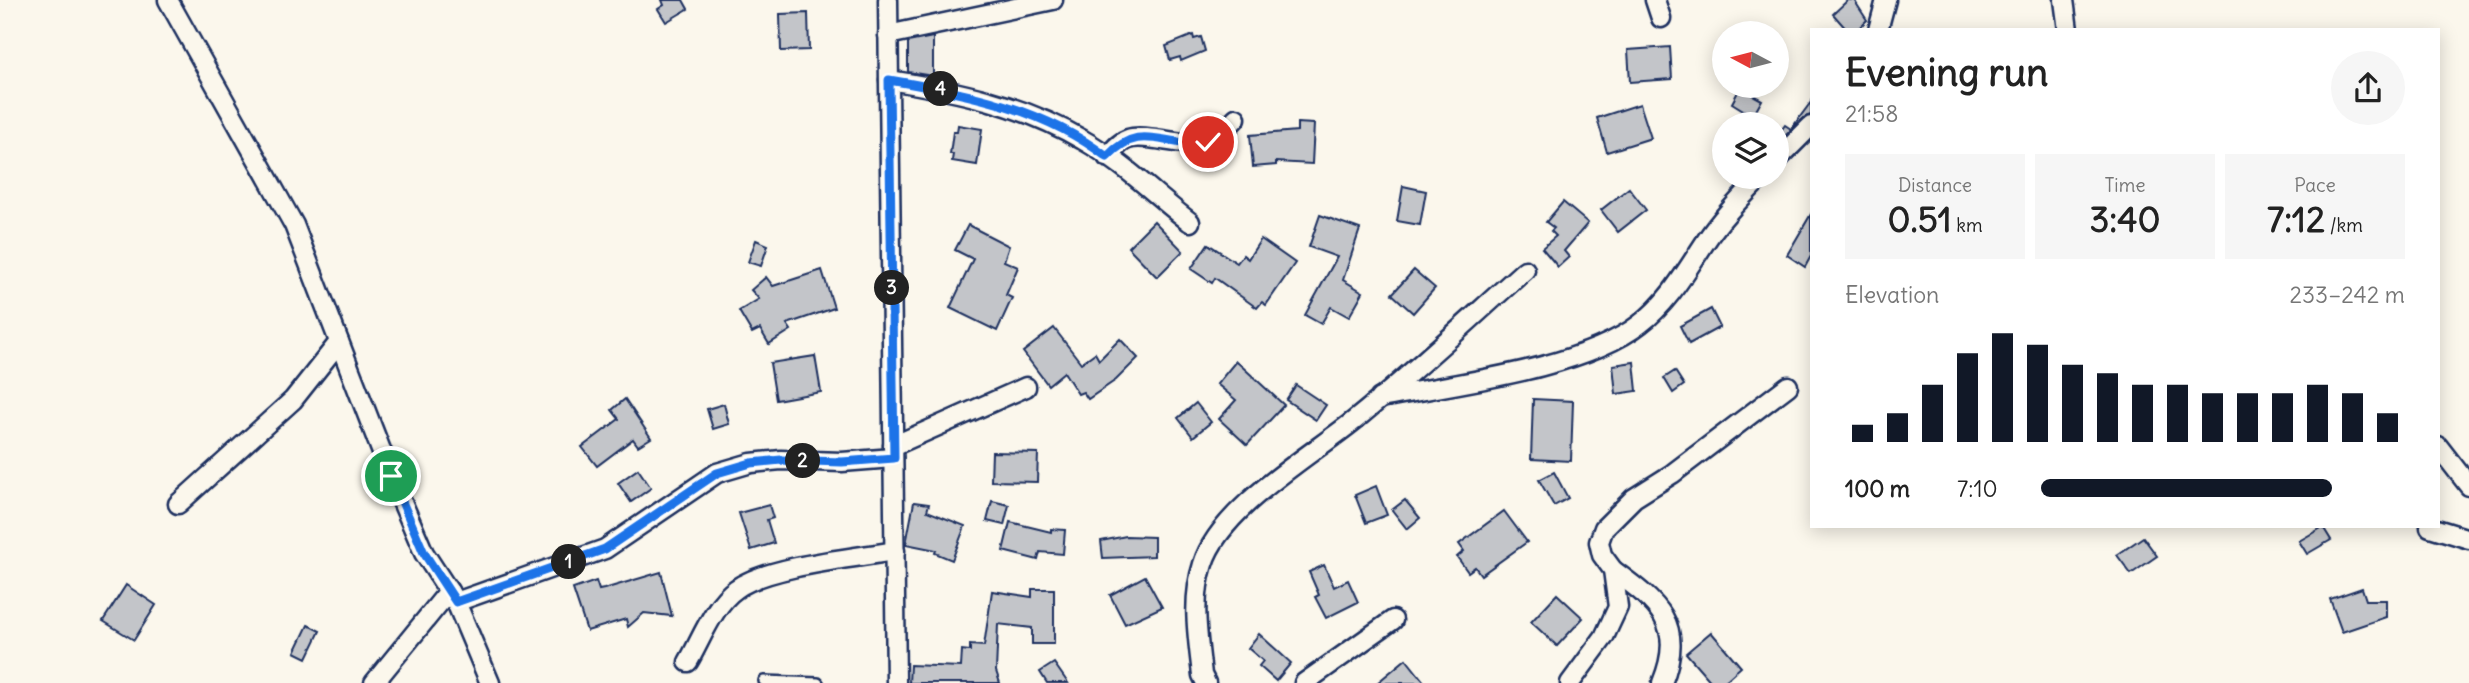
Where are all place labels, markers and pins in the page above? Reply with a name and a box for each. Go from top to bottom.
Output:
pin: 4 [923,72,958,106]
pin [1178,112,1238,172]
pin: 3 [874,270,910,306]
pin: 2 [786,444,820,478]
pin [361,446,421,506]
pin: 1 [552,544,586,580]

